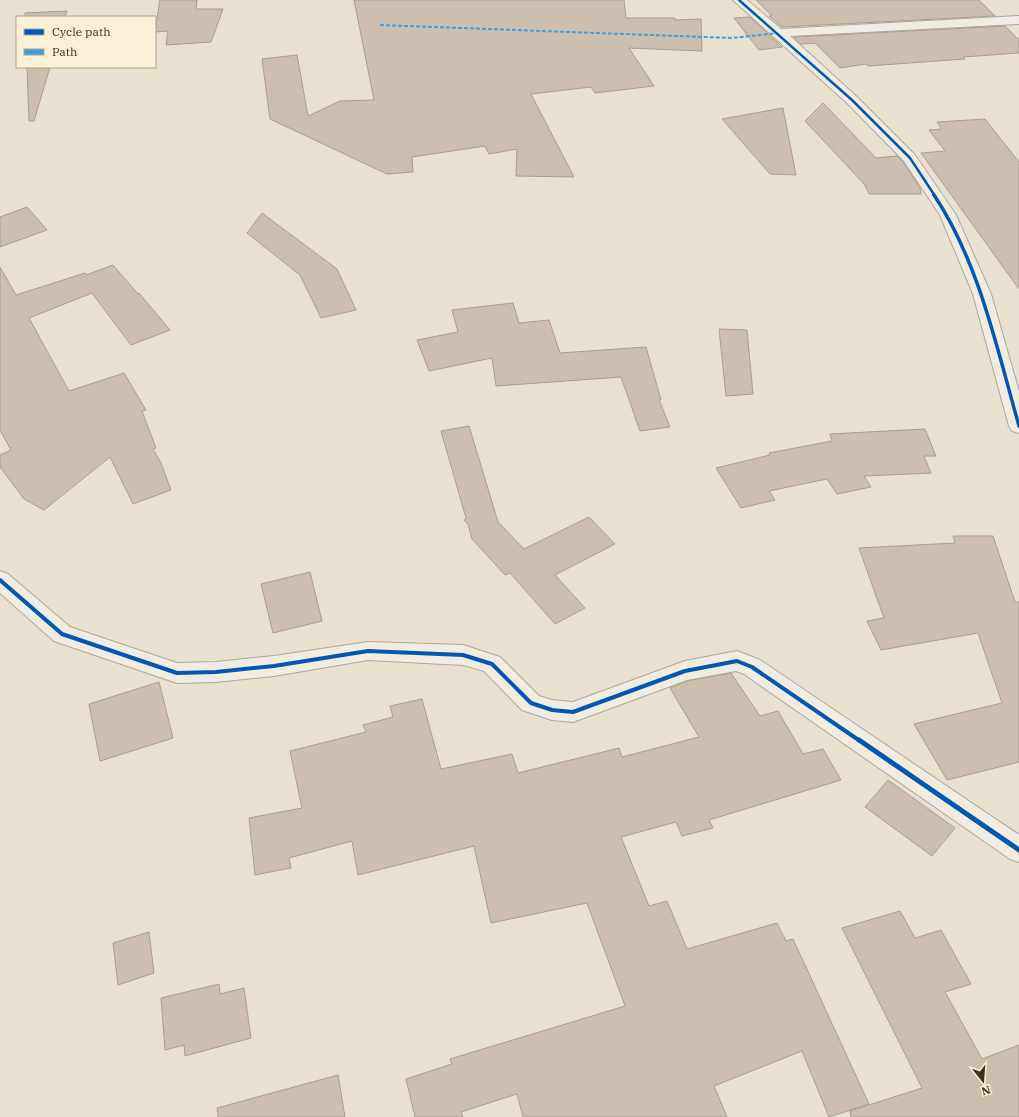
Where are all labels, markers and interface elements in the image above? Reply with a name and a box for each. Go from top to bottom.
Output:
legend [16,16,156,68]
text: Cycle path [52,24,111,39]
text: Path [52,44,78,59]
north arrow [963,1061,1003,1101]
text: N [979,1083,992,1099]

